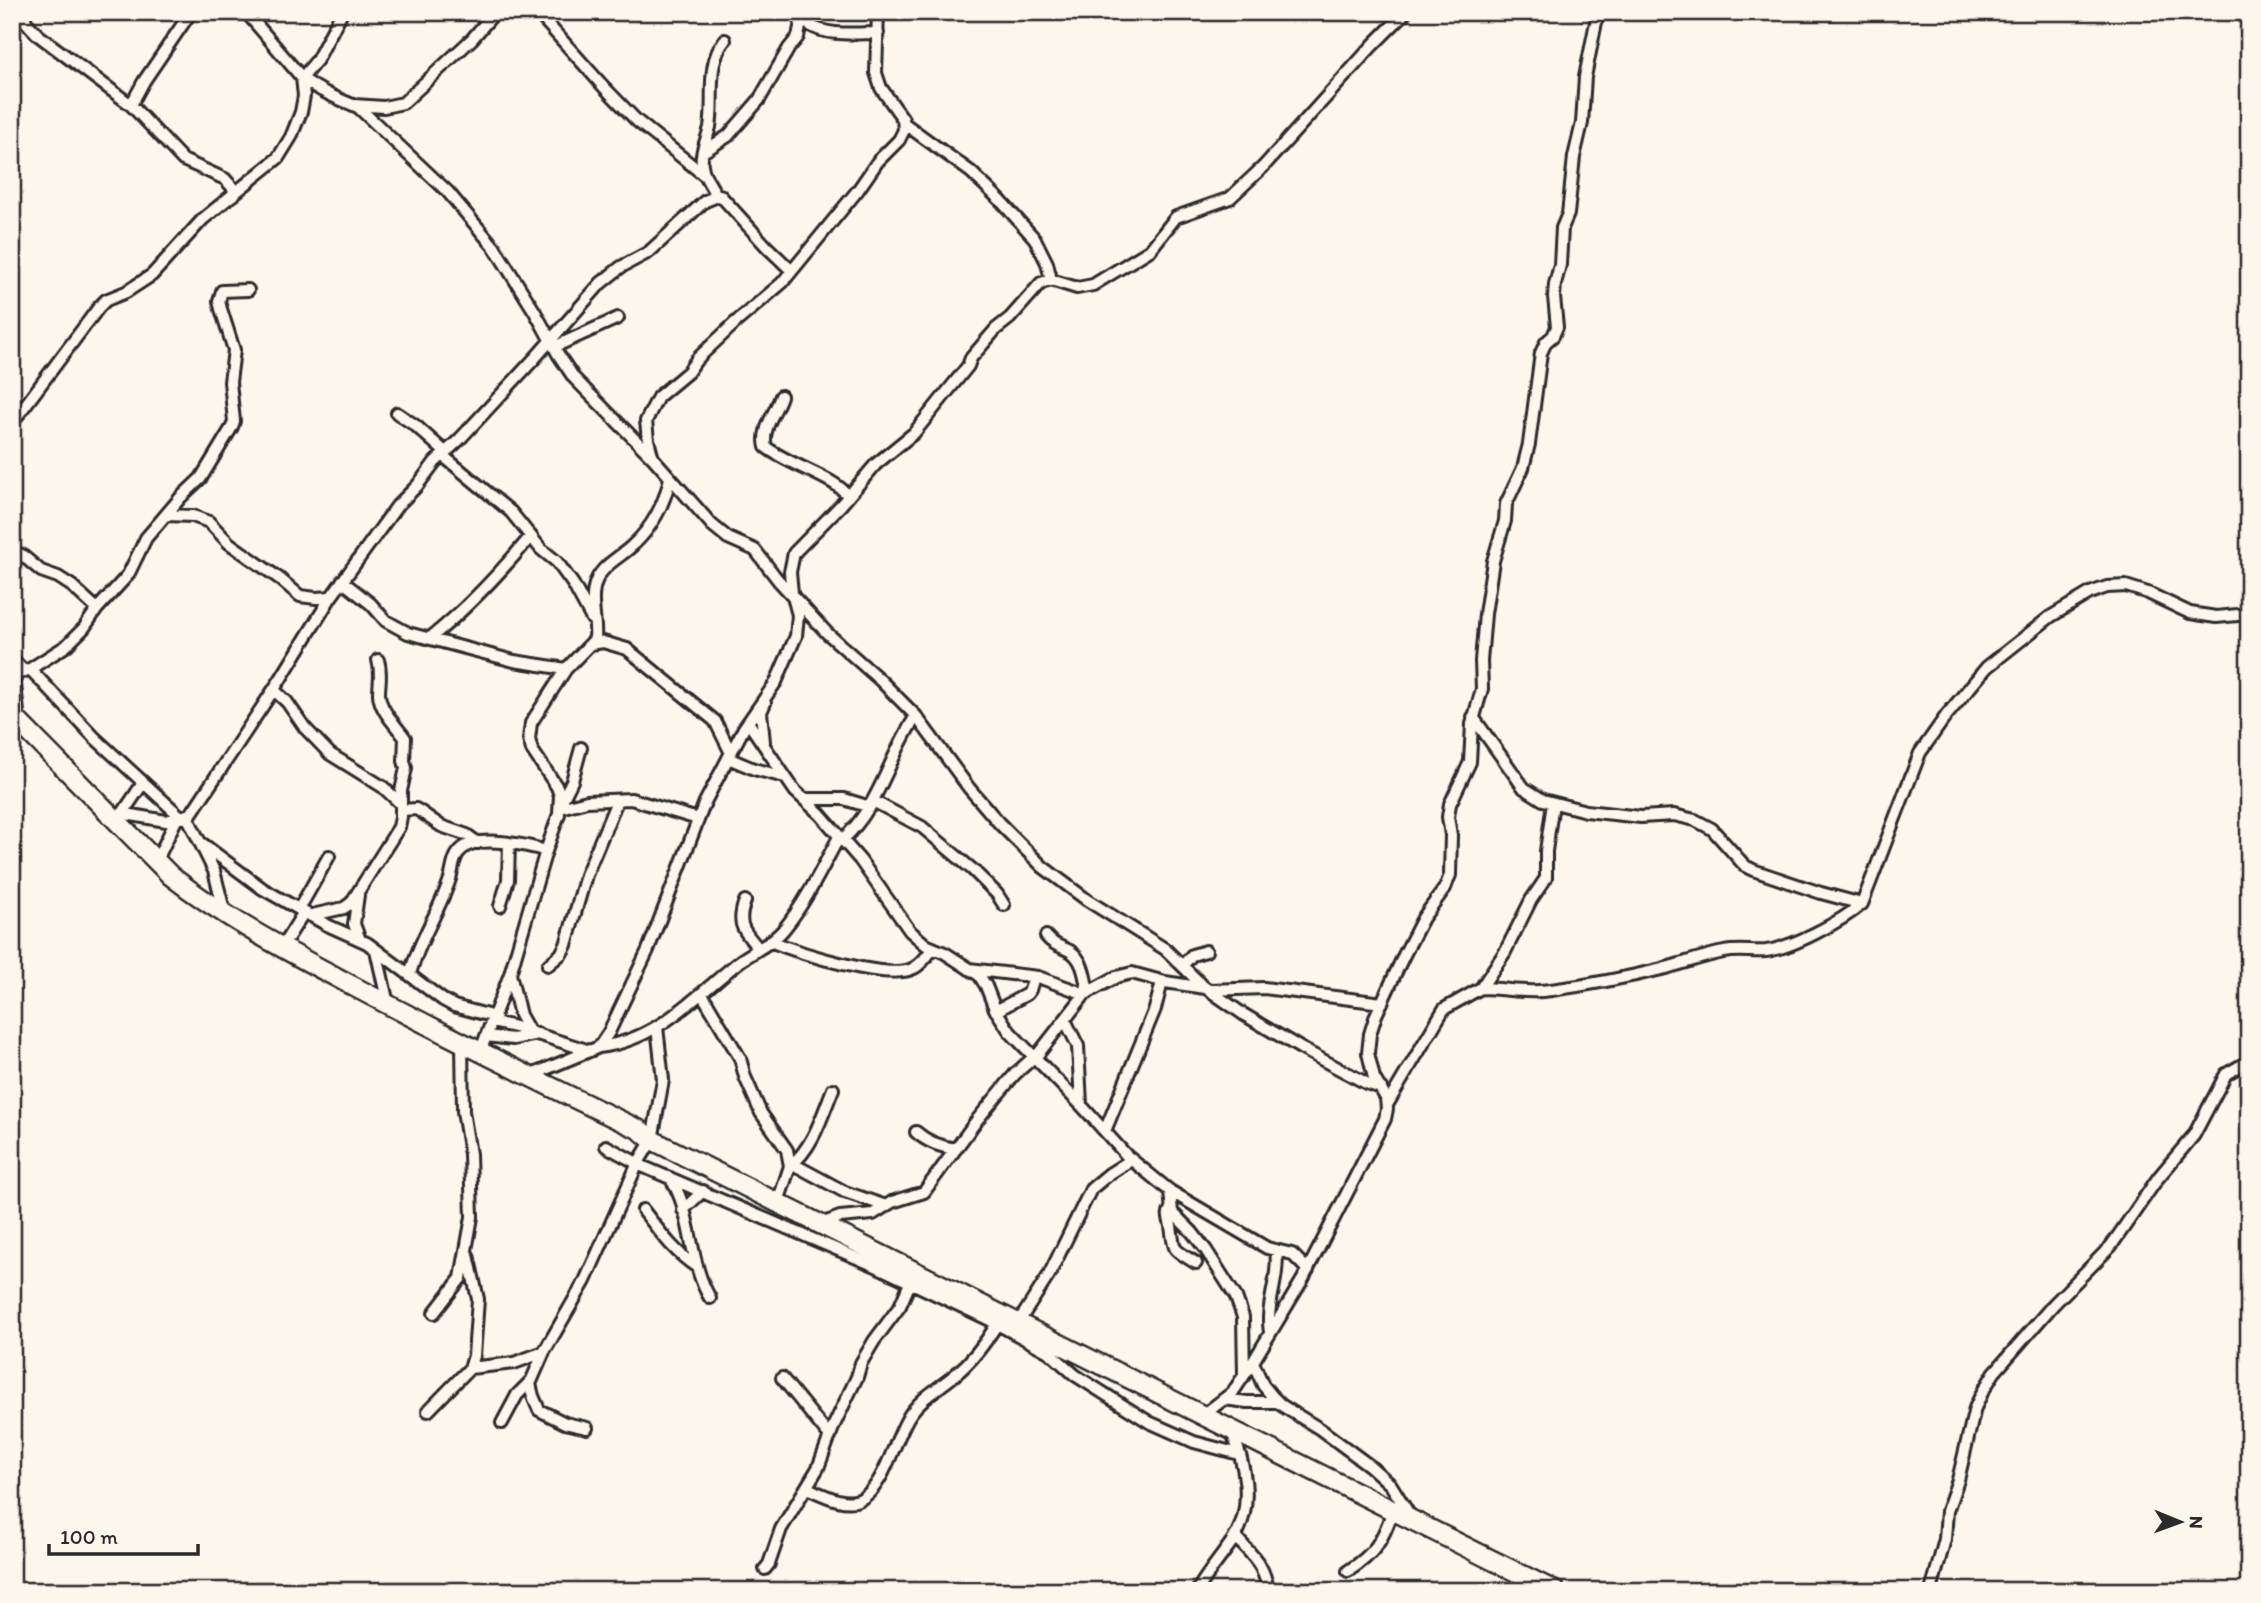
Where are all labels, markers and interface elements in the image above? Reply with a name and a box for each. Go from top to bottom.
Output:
north arrow [2146,1488,2216,1558]
scale bar [49,1512,198,1556]
text: N [2185,1516,2208,1529]
text: 100 m [60,1524,118,1549]

